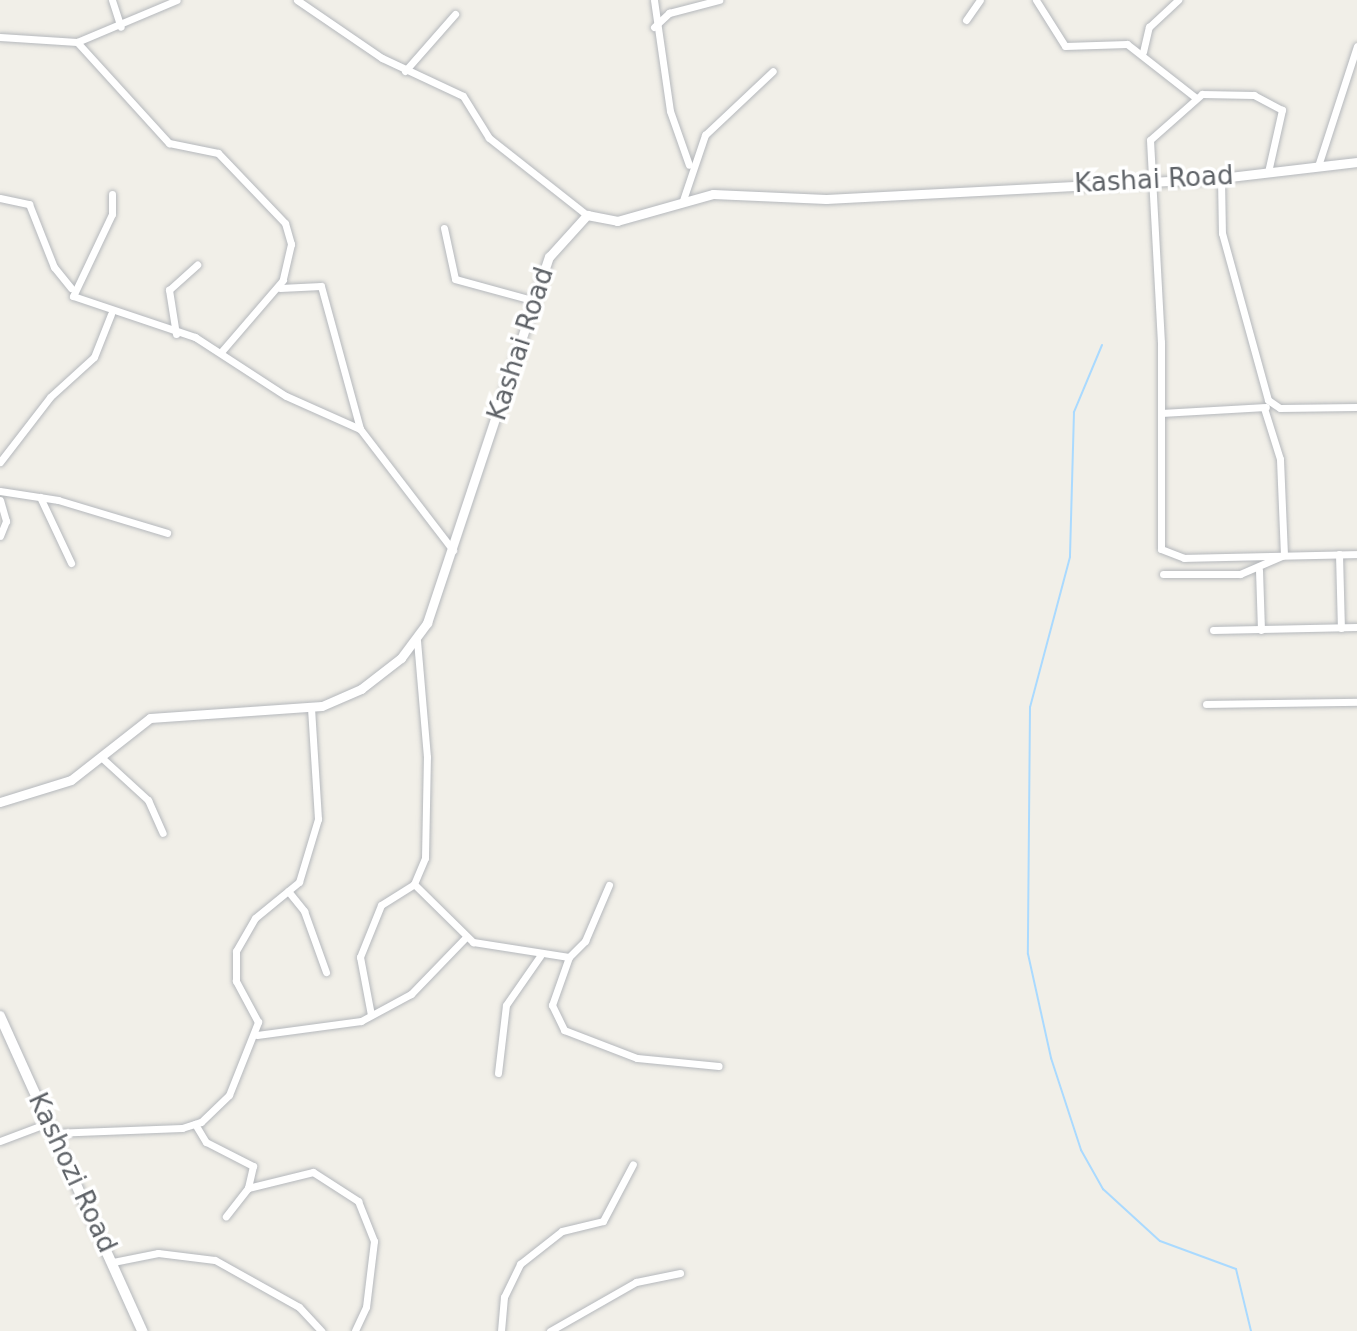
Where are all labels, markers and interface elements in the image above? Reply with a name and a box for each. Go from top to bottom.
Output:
street label: Kashai Road [1074,160,1234,200]
street label: Kashai Road [482,263,560,425]
street label: Kashozi Road [21,1088,123,1258]

